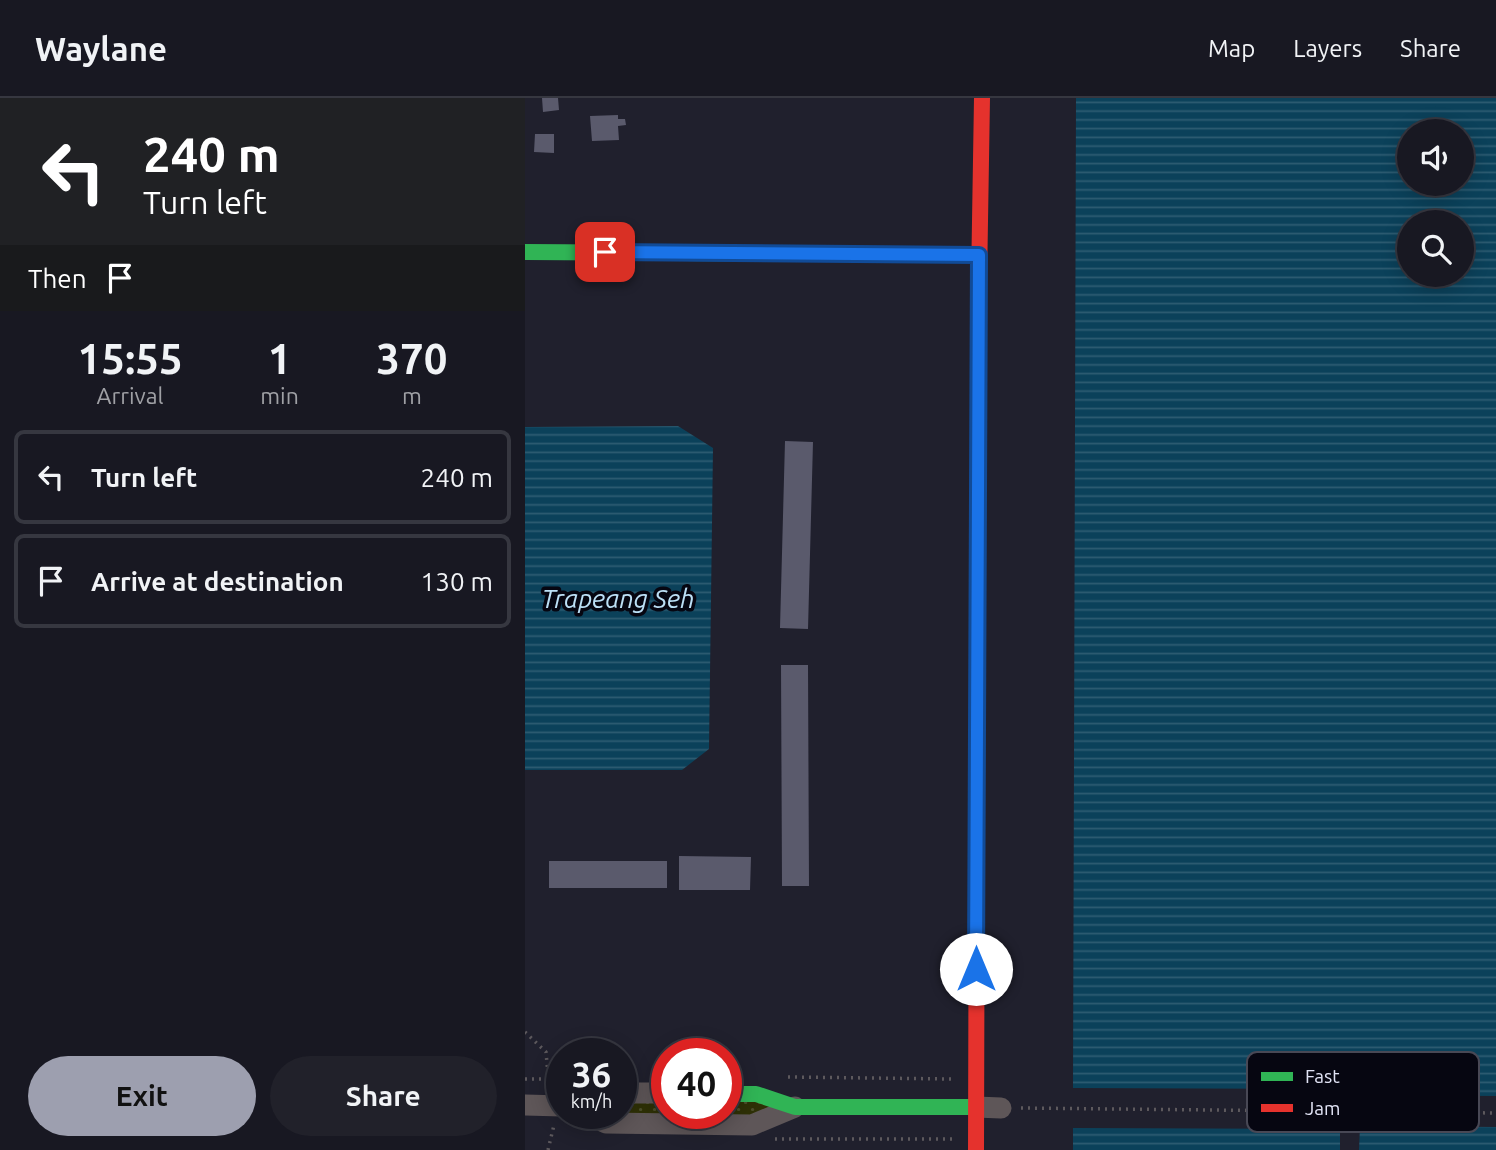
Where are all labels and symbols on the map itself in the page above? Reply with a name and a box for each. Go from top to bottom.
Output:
pin [575,222,635,282]
water label: Trapeang Seh [541,584,695,613]
position arrow [939,932,1013,1006]
speed limit sign: 40 [651,1038,742,1129]
legend [1247,1052,1479,1132]
text: Fast [1305,1065,1340,1087]
text: Jam [1305,1097,1341,1119]

